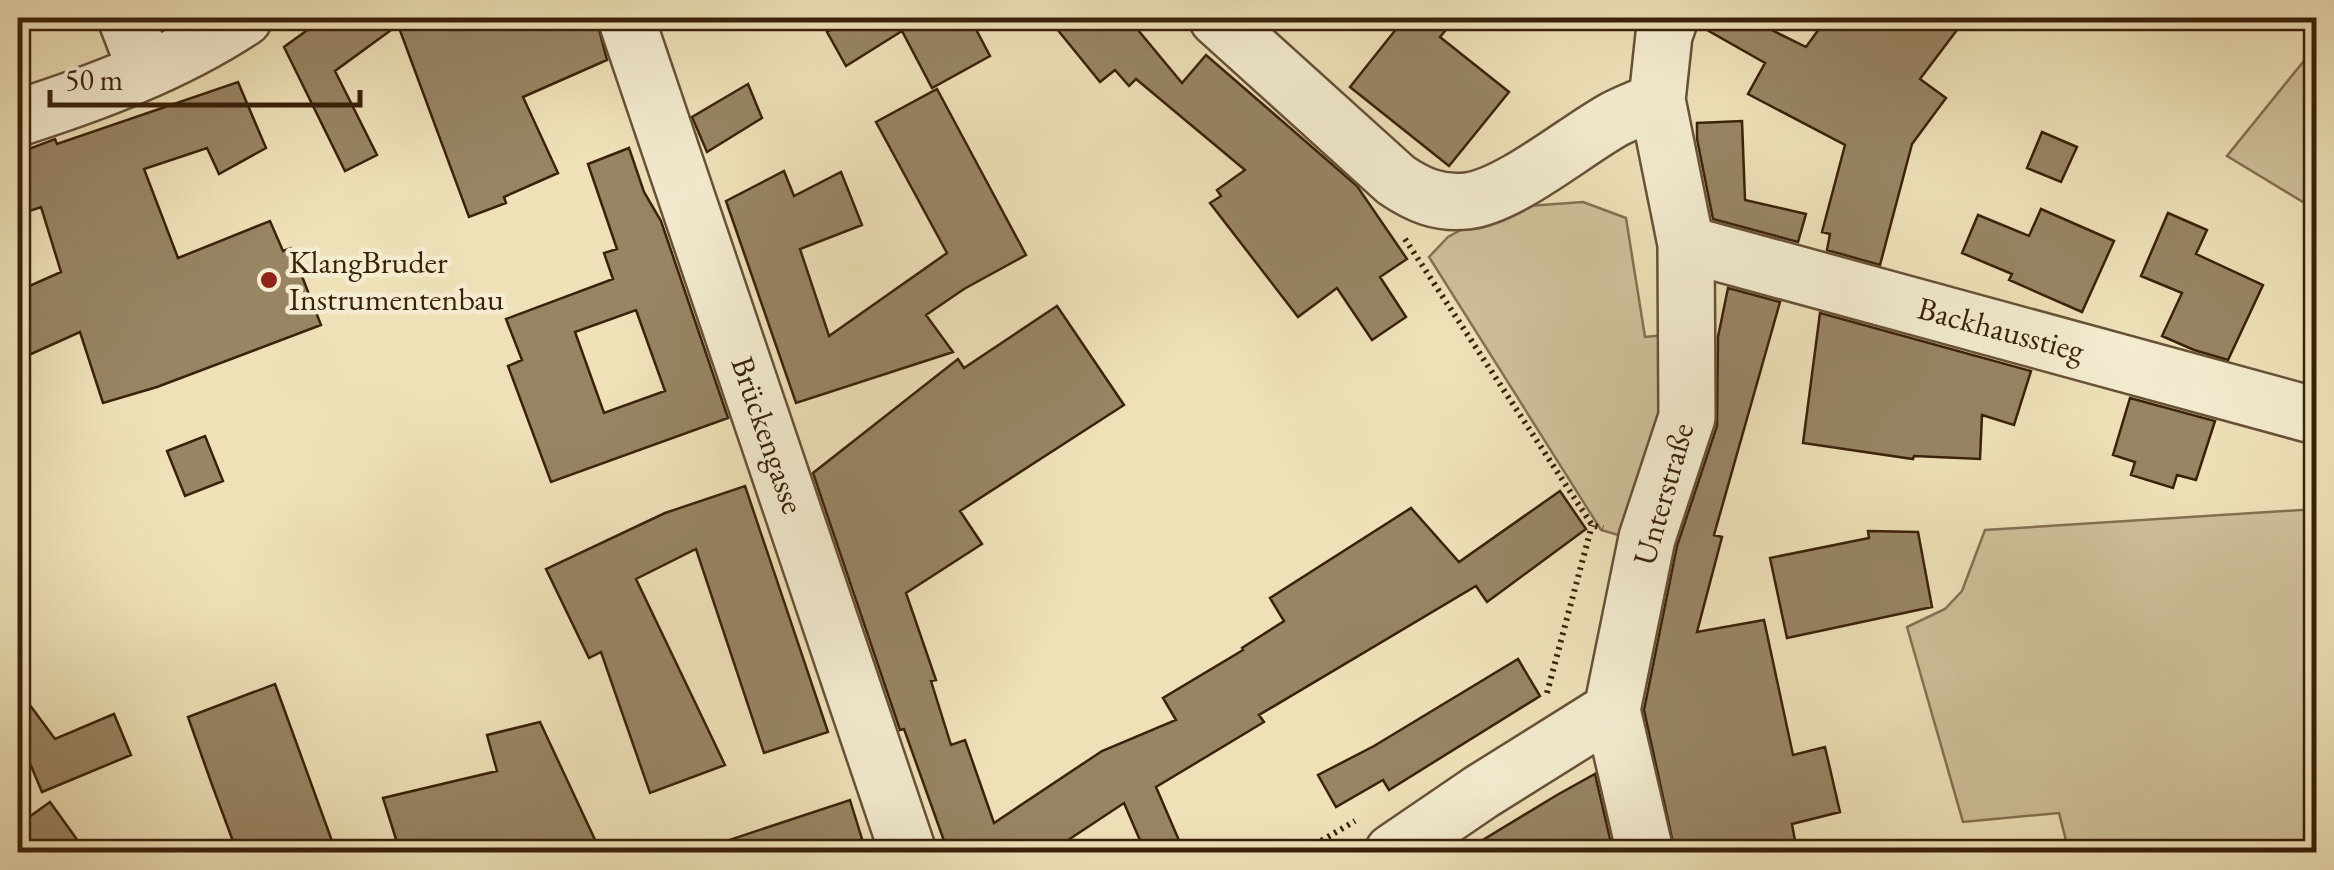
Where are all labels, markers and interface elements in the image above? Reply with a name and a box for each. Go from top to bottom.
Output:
scale bar [50,45,360,107]
text: 50 m [65,60,123,99]
place label: KlangBruder Instrumentenbau [289,241,504,320]
marker: KlangBruder Instrumentenbau [258,269,280,291]
street label: Backhausstieg [1913,287,2090,372]
street label: Brückengasse [722,351,814,519]
street label: Unterstraße [1623,418,1703,570]

